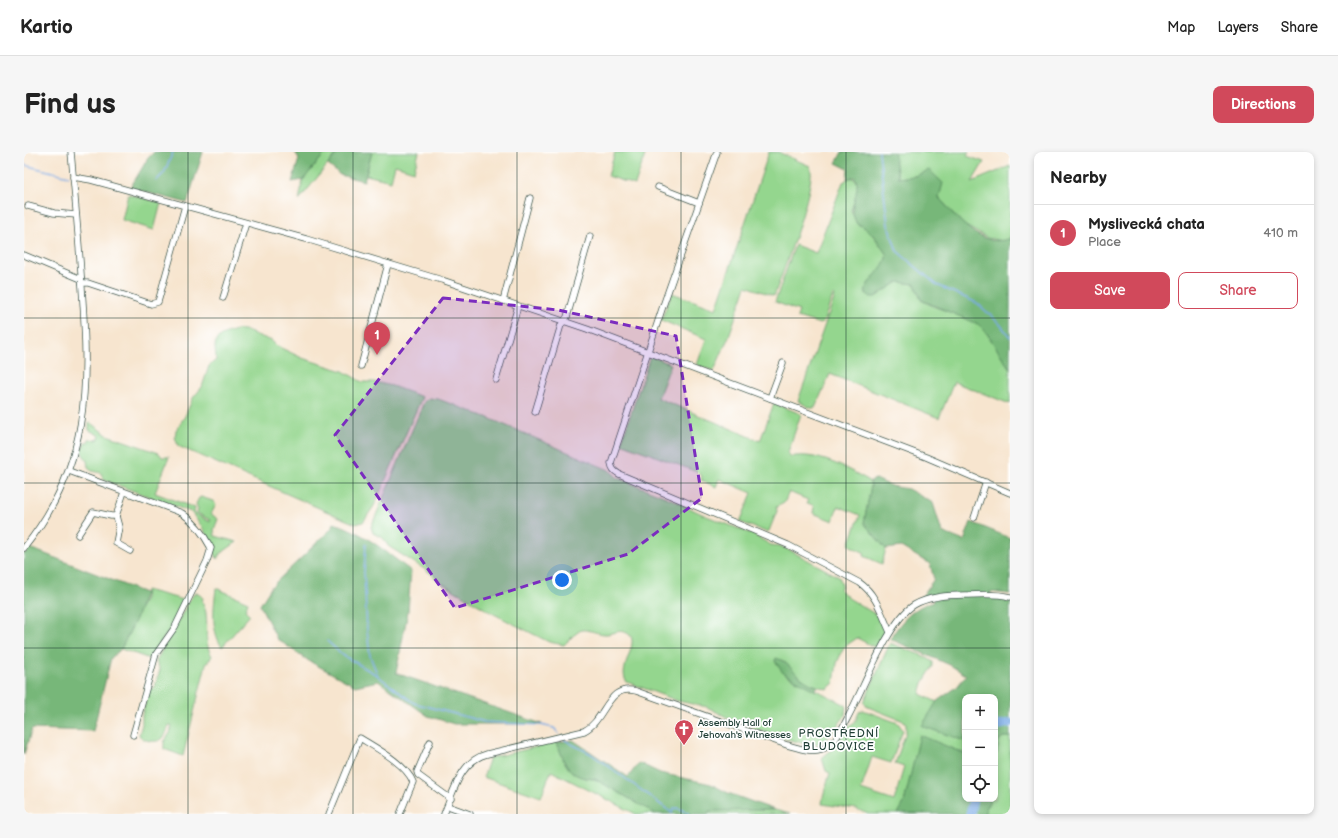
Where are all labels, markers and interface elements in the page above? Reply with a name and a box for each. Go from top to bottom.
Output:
text: Kartio [20,16,73,39]
text: Map [1167,19,1195,36]
text: Layers [1217,19,1259,36]
text: Share [1281,19,1318,36]
button: Directions [1213,86,1314,123]
text: Find us [24,88,116,121]
text: Nearby [1050,168,1107,188]
text: Myslivecká chata [1088,215,1205,234]
text: 1 [1060,225,1066,241]
text: 410 m [1263,225,1298,241]
text: Place [1088,234,1121,250]
button: Save [1050,272,1170,309]
button: Share [1178,272,1298,309]
pin: 1 [364,322,390,355]
your location [552,570,572,590]
map controls [962,694,998,802]
button: + [962,694,998,730]
place label: Assembly Hall of Jehovah's Witnesses [698,717,791,741]
church icon: Assembly Hall of Jehovah's Witnesses [673,718,695,746]
district label: PROSTŘEDNÍ BLUDOVICE [799,726,879,753]
button: − [962,730,998,766]
button: locate [962,766,998,802]

